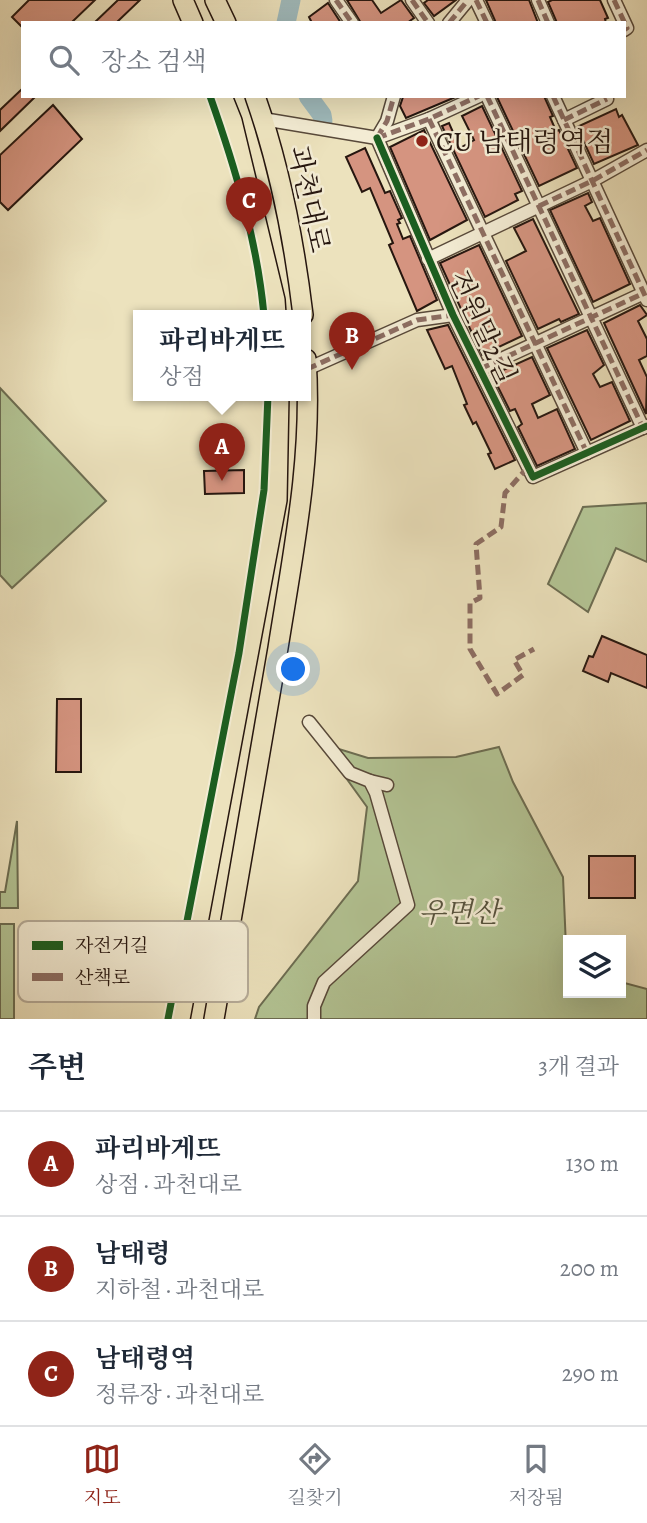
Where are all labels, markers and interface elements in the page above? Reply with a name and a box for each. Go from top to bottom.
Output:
search box [21,21,626,98]
icon: search [45,41,83,79]
text: 장소 검색 [101,44,207,79]
place label: CU 남태령역점 [436,123,613,161]
marker: CU 남태령역점 [414,133,430,149]
street label: 과천대로 [279,142,339,256]
pin: C [226,177,272,235]
street label: 전원말2길 [439,264,525,391]
popup [133,310,311,401]
pin: B [329,312,375,370]
text: 파리바게뜨 [159,323,285,358]
text: 상점 [159,361,204,392]
pin: A [199,423,245,481]
your location [276,652,310,686]
park label: 우면산 [418,894,504,932]
legend [18,921,248,1002]
text: 자전거길 [75,933,148,959]
map controls [563,935,626,998]
button: layers [563,935,626,998]
text: 산책로 [75,965,130,991]
text: 주변 [28,1047,86,1087]
text: 3개 결과 [538,1051,619,1082]
text: 파리바게뜨 [95,1131,221,1166]
text: A [44,1148,58,1179]
text: 130 m [566,1148,619,1179]
text: 상점 · 과천대로 [95,1169,242,1200]
text: 남태령 [95,1236,170,1271]
text: B [44,1253,58,1284]
text: 200 m [560,1253,619,1284]
text: 지하철 · 과천대로 [95,1274,264,1305]
text: 남태령역 [95,1341,195,1376]
text: C [44,1358,58,1389]
text: 290 m [562,1358,619,1389]
text: 정류장 · 과천대로 [95,1379,264,1410]
tab: 지도 [83,1440,121,1511]
tab: 길찾기 [287,1440,342,1511]
tab: 저장됨 [509,1440,564,1511]

